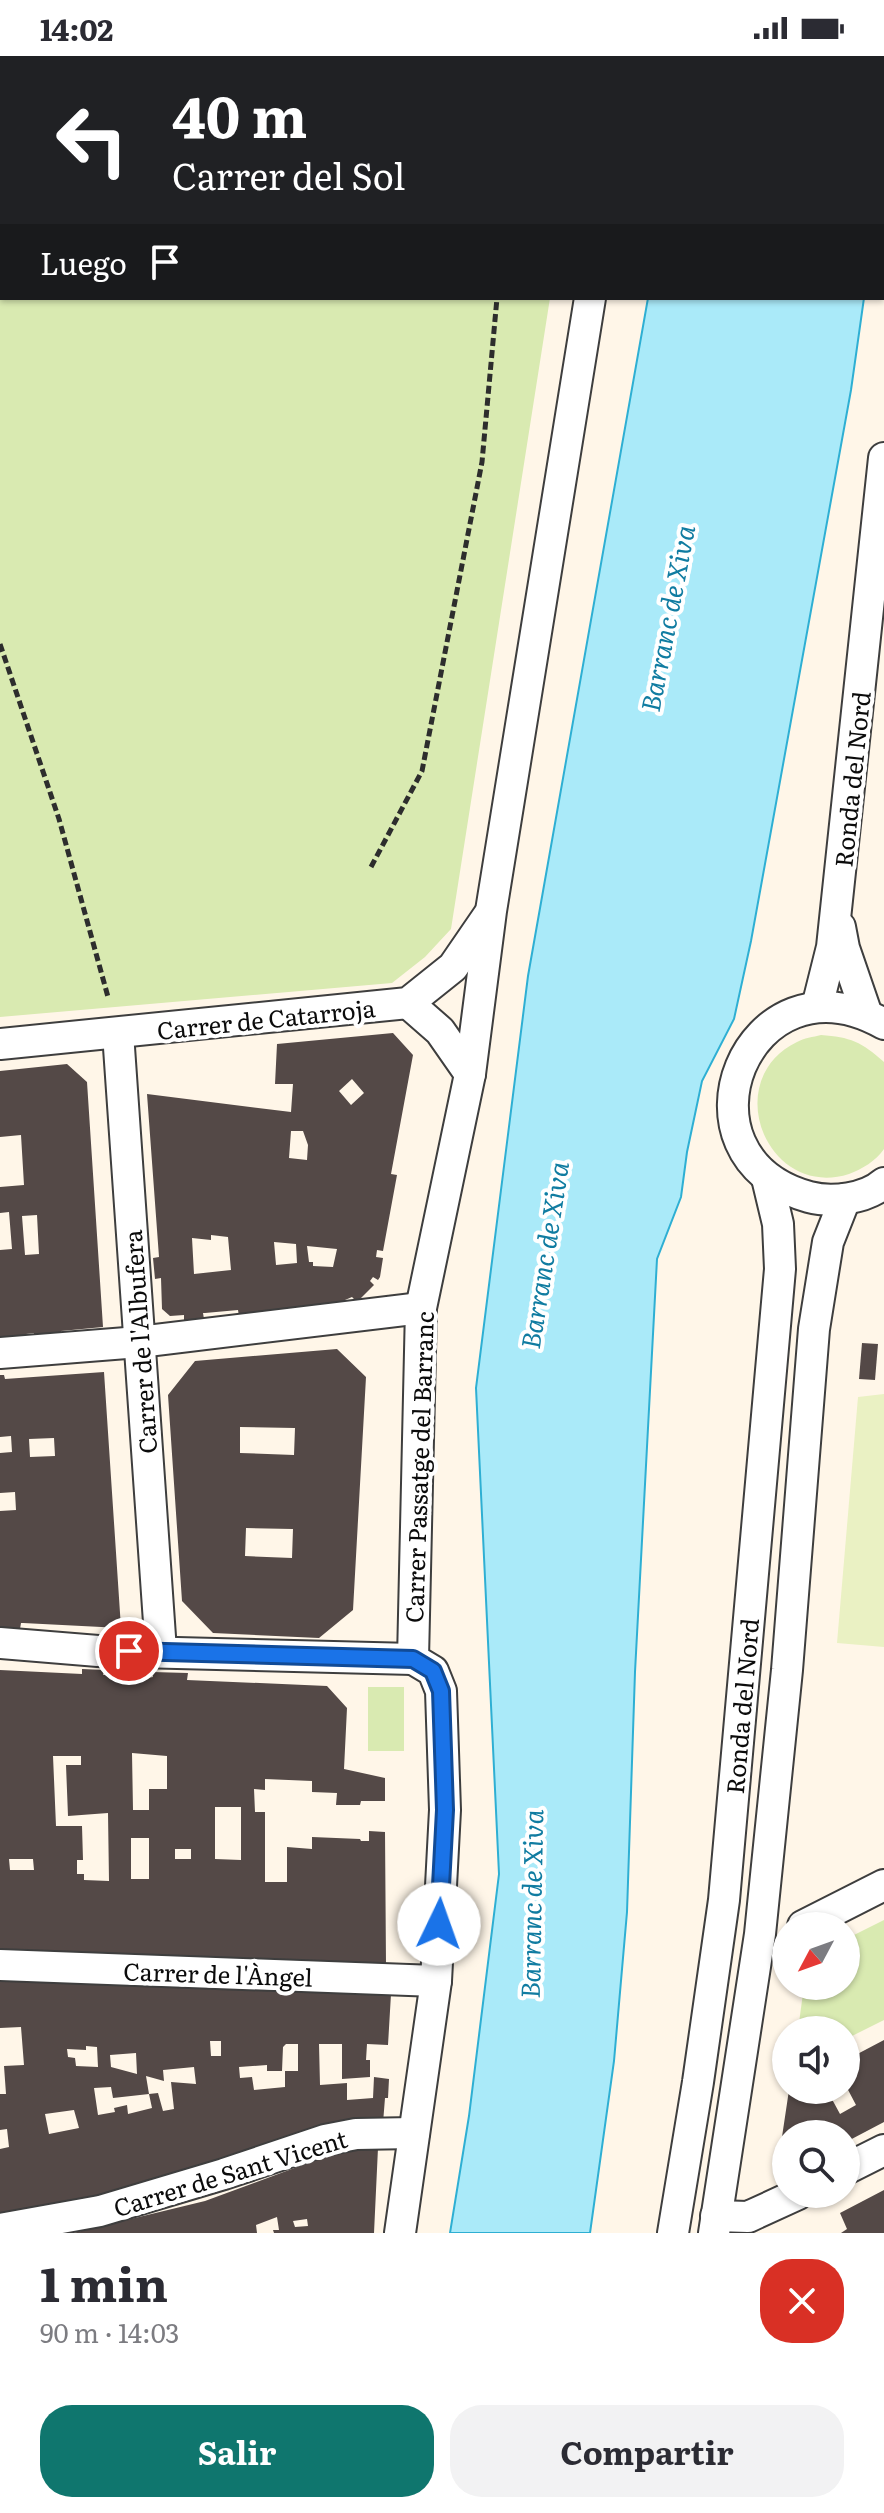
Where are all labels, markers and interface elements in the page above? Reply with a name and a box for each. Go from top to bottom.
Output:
text: 14:02 [40,6,113,50]
text: 40 m [172,72,307,155]
icon: left [40,88,144,192]
text: Carrer del Sol [172,148,405,201]
text: Luego [40,240,127,284]
icon: arrive [143,240,187,284]
water label: Barranc de Xiva [629,521,703,715]
street label: Ronda del Nord [824,689,878,869]
street label: Carrer de Catarroja [155,989,377,1047]
water label: Barranc de Xiva [509,1158,577,1352]
street label: Carrer de l'Albufera [114,1229,164,1455]
street label: Carrer Passatge del Barranc [395,1310,441,1624]
street label: Ronda del Nord [716,1616,766,1795]
pin [95,1617,163,1685]
icon: arrive [107,1629,151,1673]
water label: Barranc de Xiva [509,1809,551,1999]
position arrow [397,1882,481,1966]
north arrow [772,1912,860,2000]
map controls [772,1912,860,2208]
street label: Carrer de l'Àngel [123,1952,313,1994]
button: sound [772,2016,860,2104]
street label: Carrer de Sant Vicent [109,2120,351,2224]
button: search [772,2120,860,2208]
text: 1 min [40,2246,168,2317]
button: close [760,2259,844,2343]
text: 90 m · 14:03 [40,2312,179,2351]
button: Salir [40,2405,434,2497]
button: Compartir [450,2405,844,2497]

